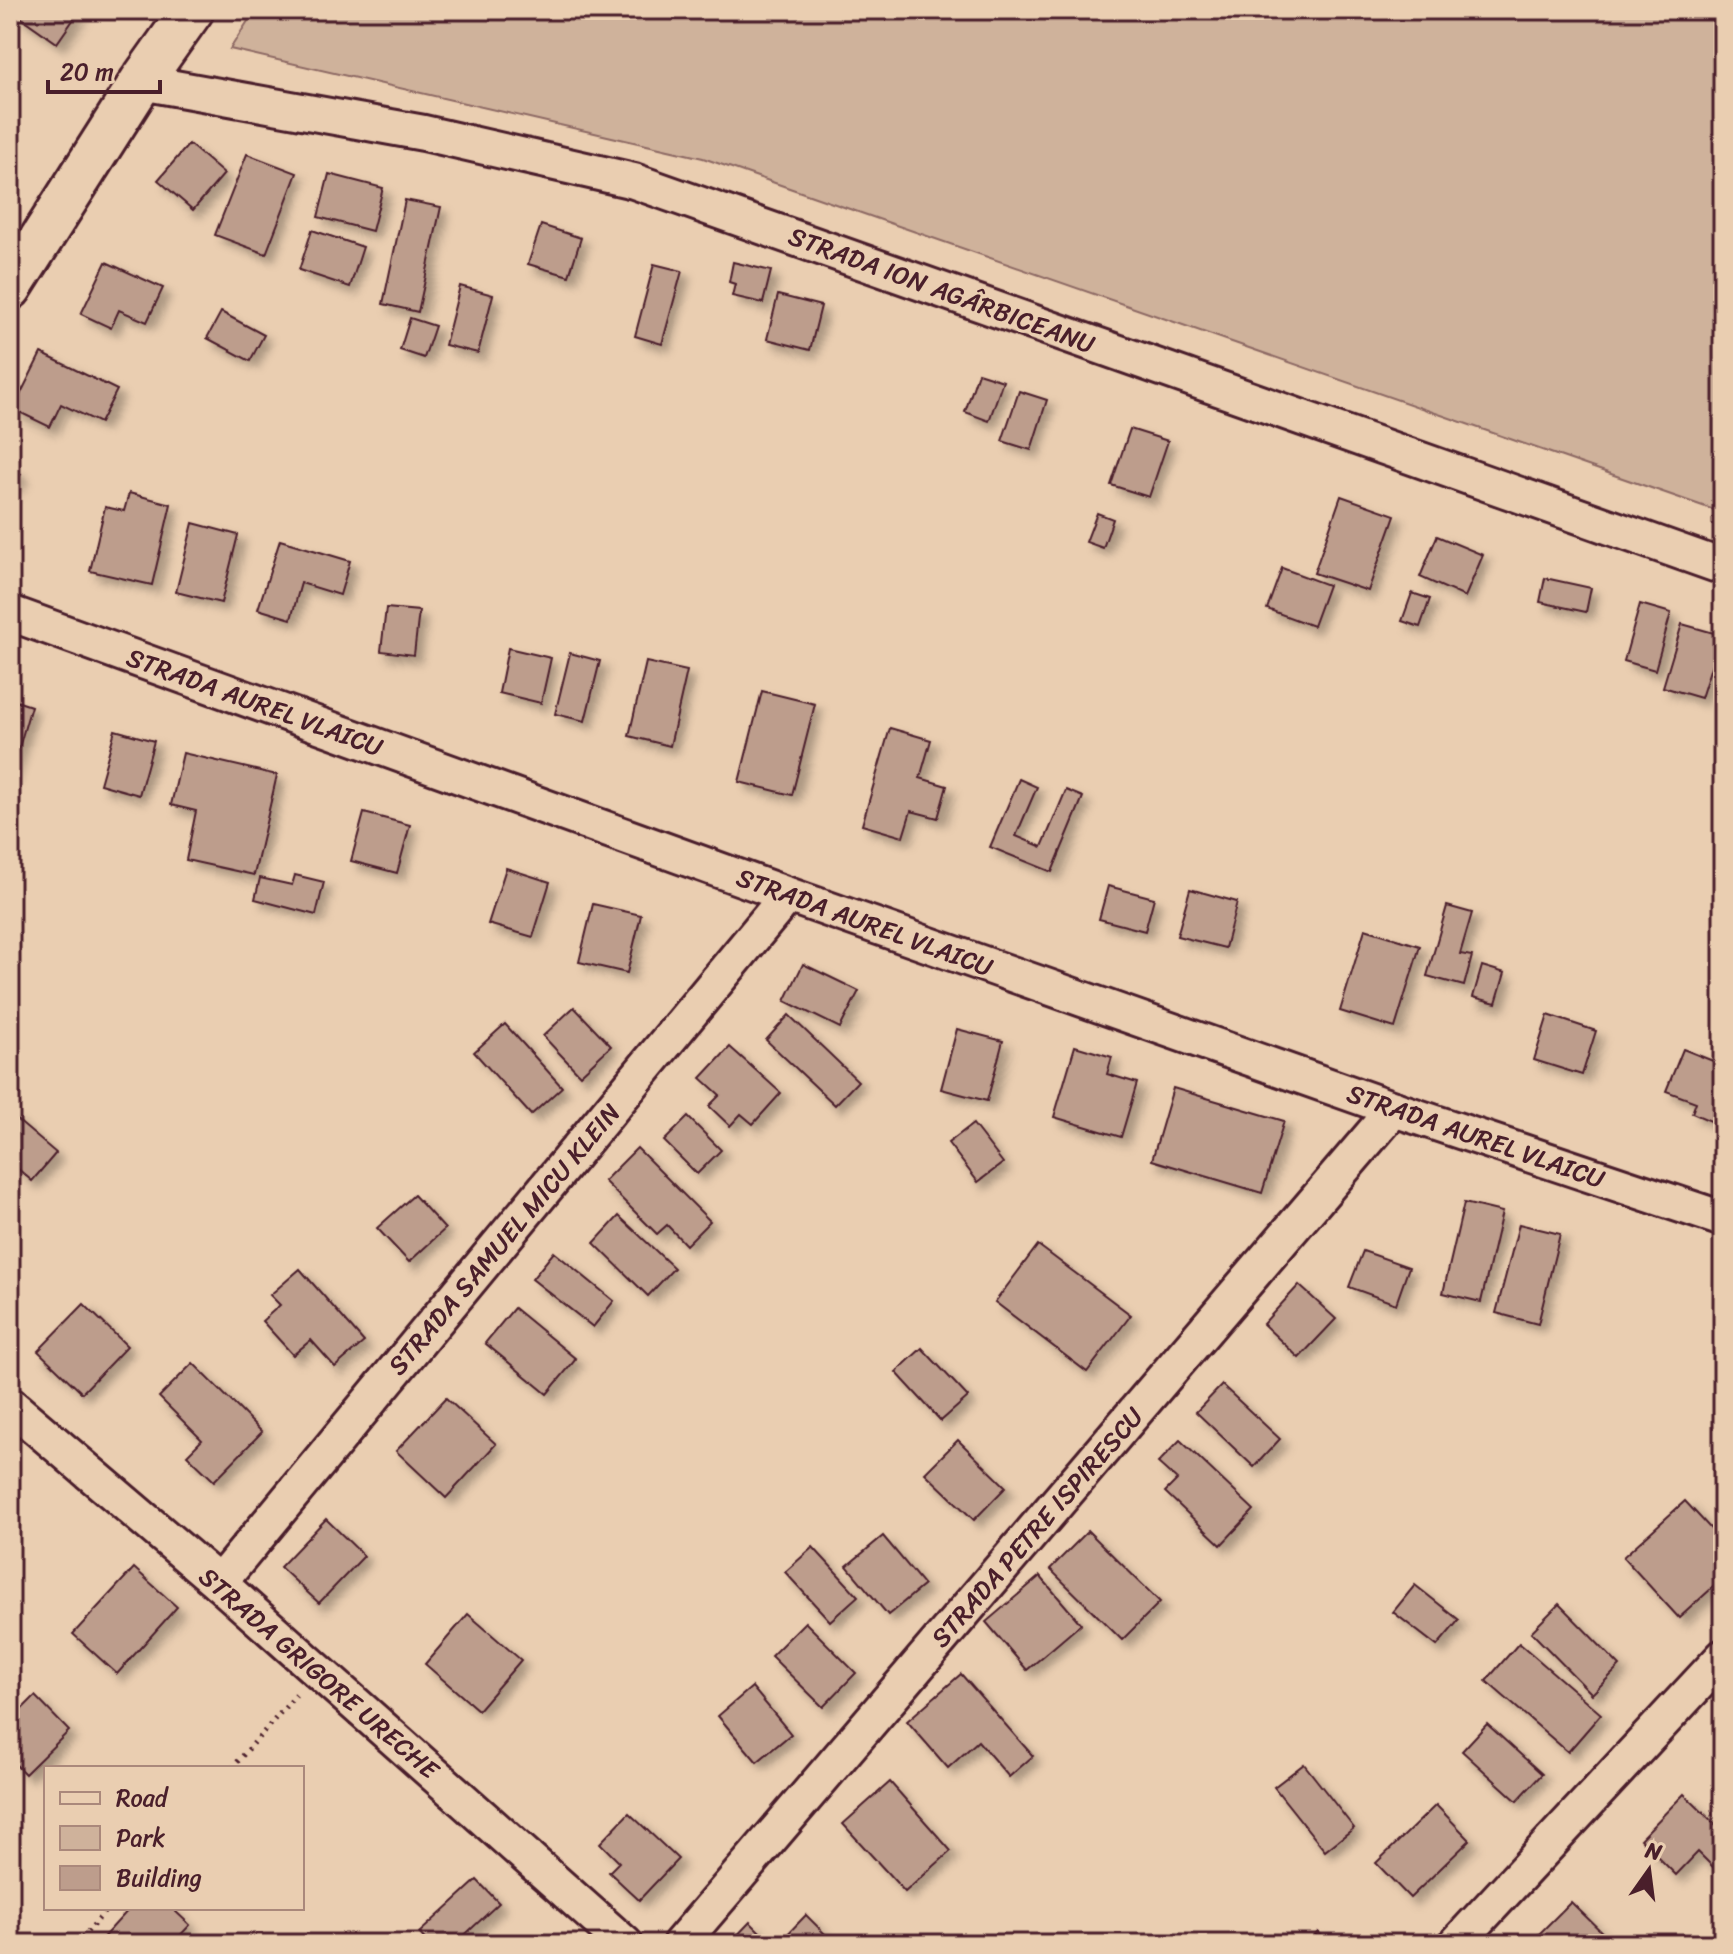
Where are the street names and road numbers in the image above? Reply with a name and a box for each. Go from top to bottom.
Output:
street label: STRADA ION AGÂRBICEANU [782,213,1102,367]
street label: STRADA AUREL VLAICU [120,634,390,770]
street label: STRADA AUREL VLAICU [730,854,1000,990]
street label: STRADA AUREL VLAICU [1341,1070,1611,1202]
street label: STRADA SAMUEL MICU KLEIN [376,1092,632,1386]
street label: STRADA PETRE ISPIRESCU [919,1396,1155,1658]
street label: STRADA GRIGORE URECHE [188,1555,451,1792]

